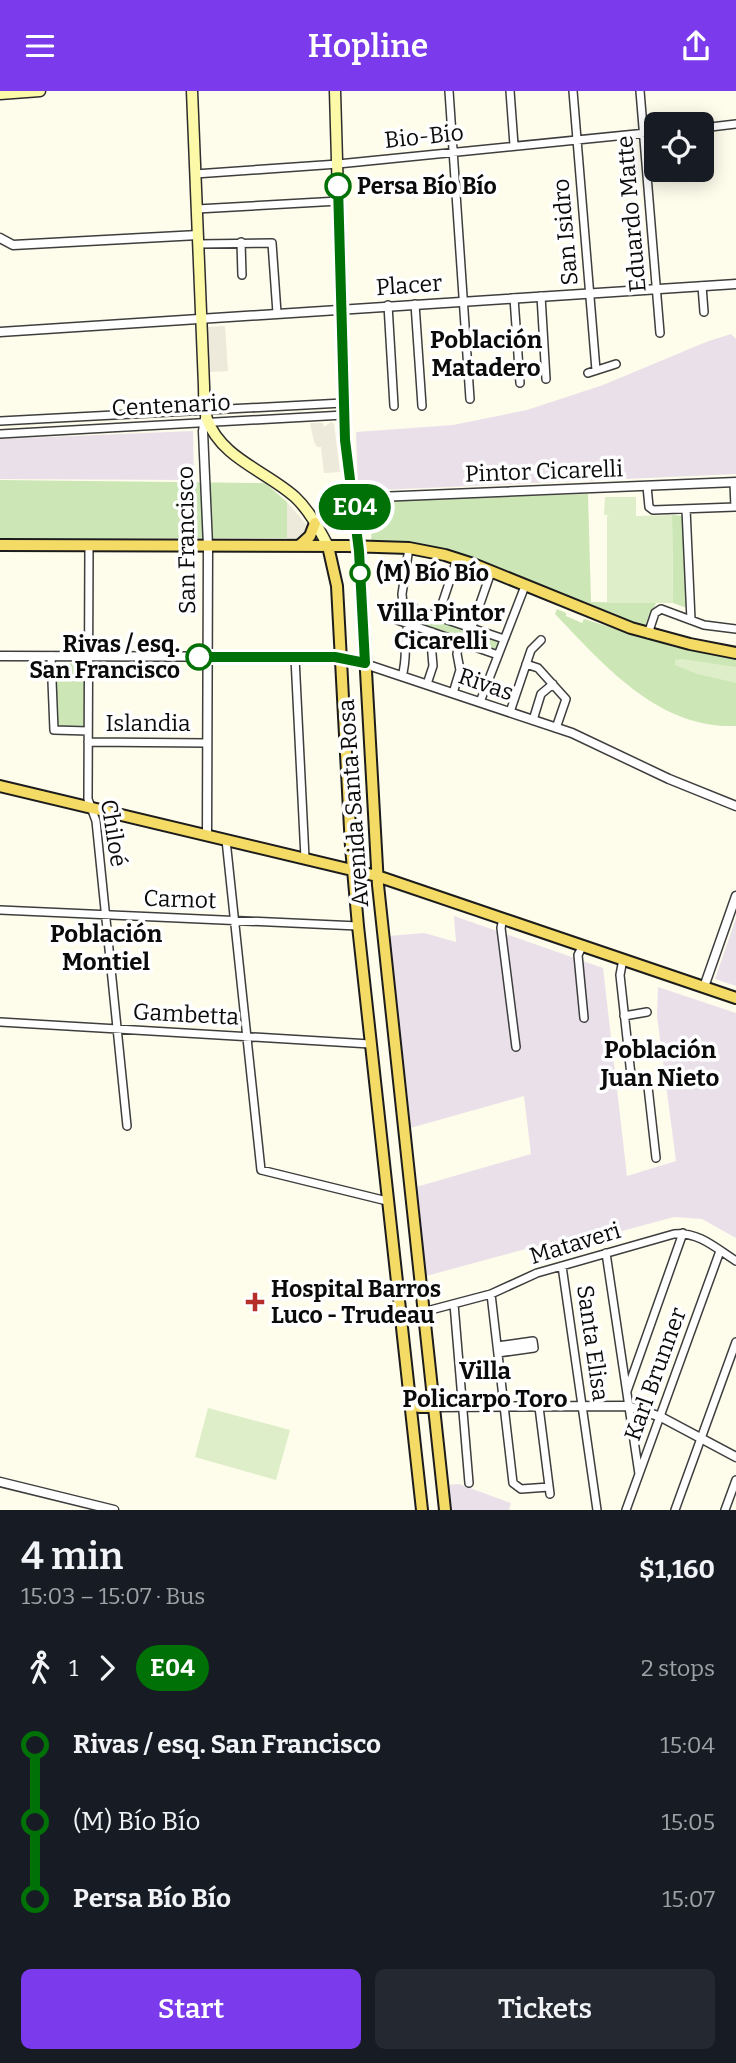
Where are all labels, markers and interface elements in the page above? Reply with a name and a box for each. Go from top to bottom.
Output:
icon: menu [21,27,59,65]
text: Hopline [308,27,428,65]
icon: share [677,27,715,65]
map controls [644,112,714,182]
button: locate [644,112,714,182]
street label: Bio-Bio [383,118,465,154]
street label: Eduardo Matte [610,135,652,293]
place label: Persa Bío Bío [357,172,497,200]
marker: Persa Bío Bío [325,173,351,199]
street label: San Isidro [546,177,584,287]
street label: Placer [375,269,443,301]
district label: Población Matadero [430,326,543,382]
street label: Centenario [111,388,231,422]
street label: Pintor Cicarelli [464,454,624,488]
street label: San Francisco [171,466,201,614]
line badge: E04 [315,484,395,530]
text: E04 [333,493,377,521]
place label: (M) Bío Bío [376,559,489,587]
marker: (M) Bío Bío [350,563,370,583]
district label: Villa Pintor Cicarelli [377,599,505,655]
place label: Rivas / esq. San Francisco [29,630,180,684]
marker: Rivas / esq. San Francisco [186,644,212,670]
street label: Rivas [455,662,517,706]
street label: Avenida Santa Rosa [332,698,374,908]
street label: Islandia [106,709,191,737]
street label: Chiloé [95,797,133,869]
street label: Carnot [143,884,217,914]
district label: Población Montiel [50,920,163,976]
street label: Gambetta [132,997,240,1031]
district label: Población Juan Nieto [599,1036,719,1092]
street label: Mataveri [526,1216,624,1270]
place label: Hospital Barros Luco - Trudeau [271,1275,441,1329]
street label: Santa Elisa [571,1283,615,1403]
marker: Hospital Barros Luco - Trudeau [245,1292,265,1312]
street label: Karl Brunner [618,1304,692,1444]
district label: Villa Policarpo Toro [403,1357,568,1413]
text: 4 min [21,1533,123,1579]
text: $1,160 [639,1554,715,1585]
text: 15:03 – 15:07 · Bus [21,1582,205,1610]
icon: walk [21,1649,59,1687]
icon: forward [88,1649,126,1687]
text: 1 [69,1654,78,1682]
text: E04 [150,1654,195,1682]
text: 2 stops [641,1654,715,1682]
text: Rivas / esq. San Francisco [73,1729,381,1760]
text: 15:04 [660,1731,715,1759]
text: (M) Bío Bío [73,1806,200,1837]
text: 15:05 [662,1808,715,1836]
text: Persa Bío Bío [73,1883,231,1914]
text: 15:07 [662,1885,715,1913]
button: Start [21,1969,361,2049]
button: Tickets [375,1969,715,2049]

